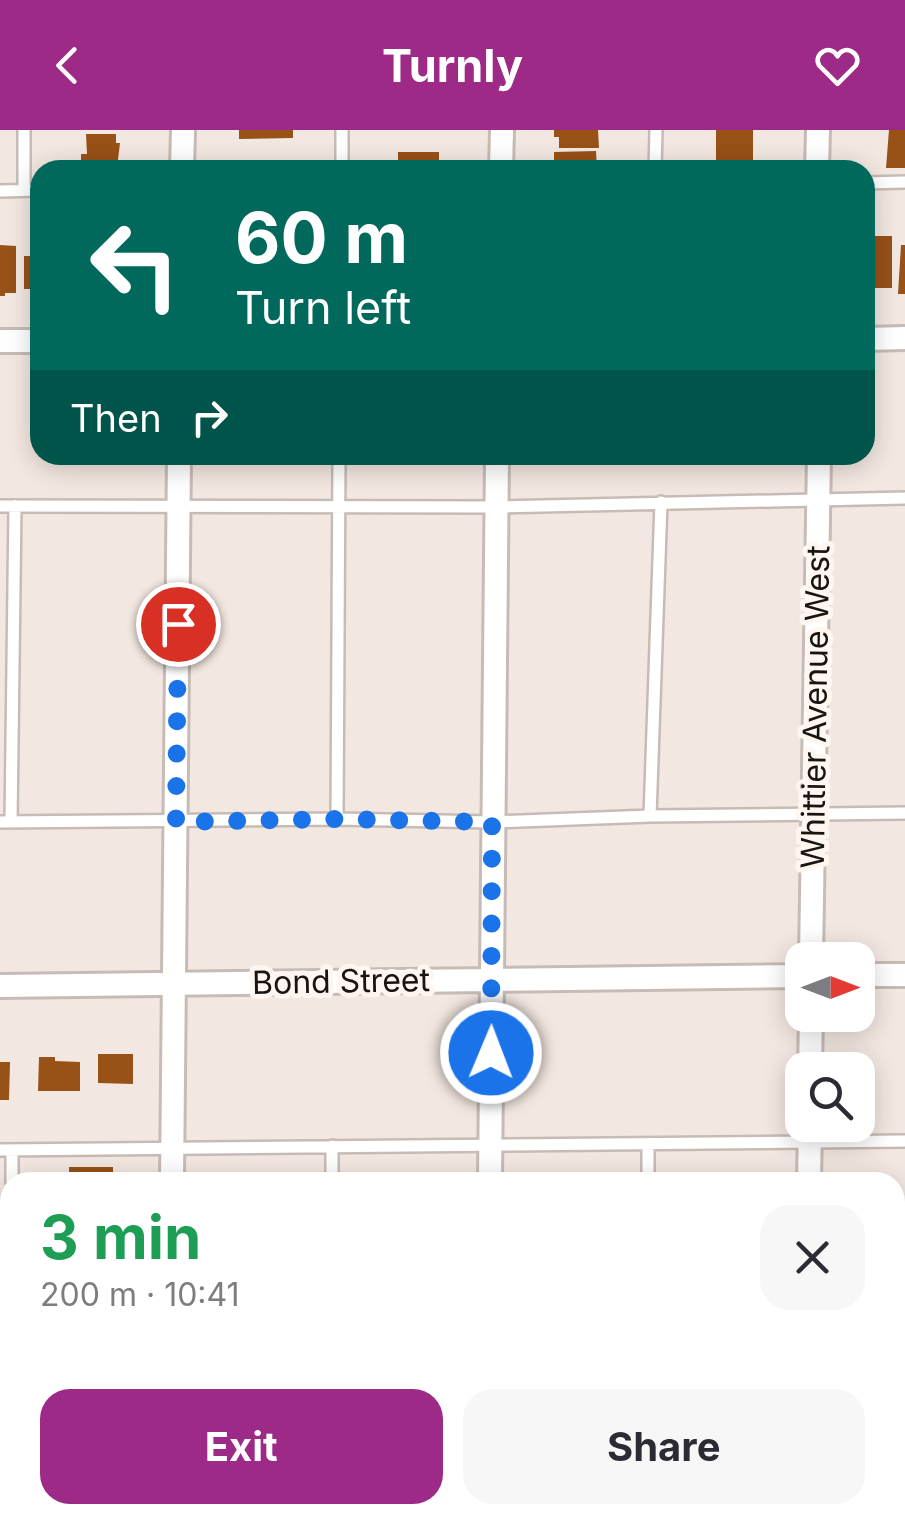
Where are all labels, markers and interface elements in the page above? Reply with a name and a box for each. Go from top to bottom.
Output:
icon: back [40,38,95,93]
text: Turnly [382,38,523,93]
icon: heart [810,38,865,93]
text: 60 m [235,195,408,280]
icon: left [70,200,200,330]
text: Turn left [235,280,411,335]
icon: right [182,390,237,445]
text: Then [70,395,162,441]
street label: Whittier Avenue West [793,545,837,869]
pin [136,582,221,667]
icon: arrive [151,597,206,652]
north arrow [785,942,875,1032]
map controls [785,942,875,1142]
street label: Bond Street [252,960,430,1002]
position arrow [439,1001,543,1105]
button: search [785,1052,875,1142]
text: 3 min [40,1201,201,1273]
button: close [760,1205,865,1310]
text: 200 m · 10:41 [40,1275,240,1314]
button: Exit [40,1389,443,1504]
button: Share [463,1389,865,1504]

